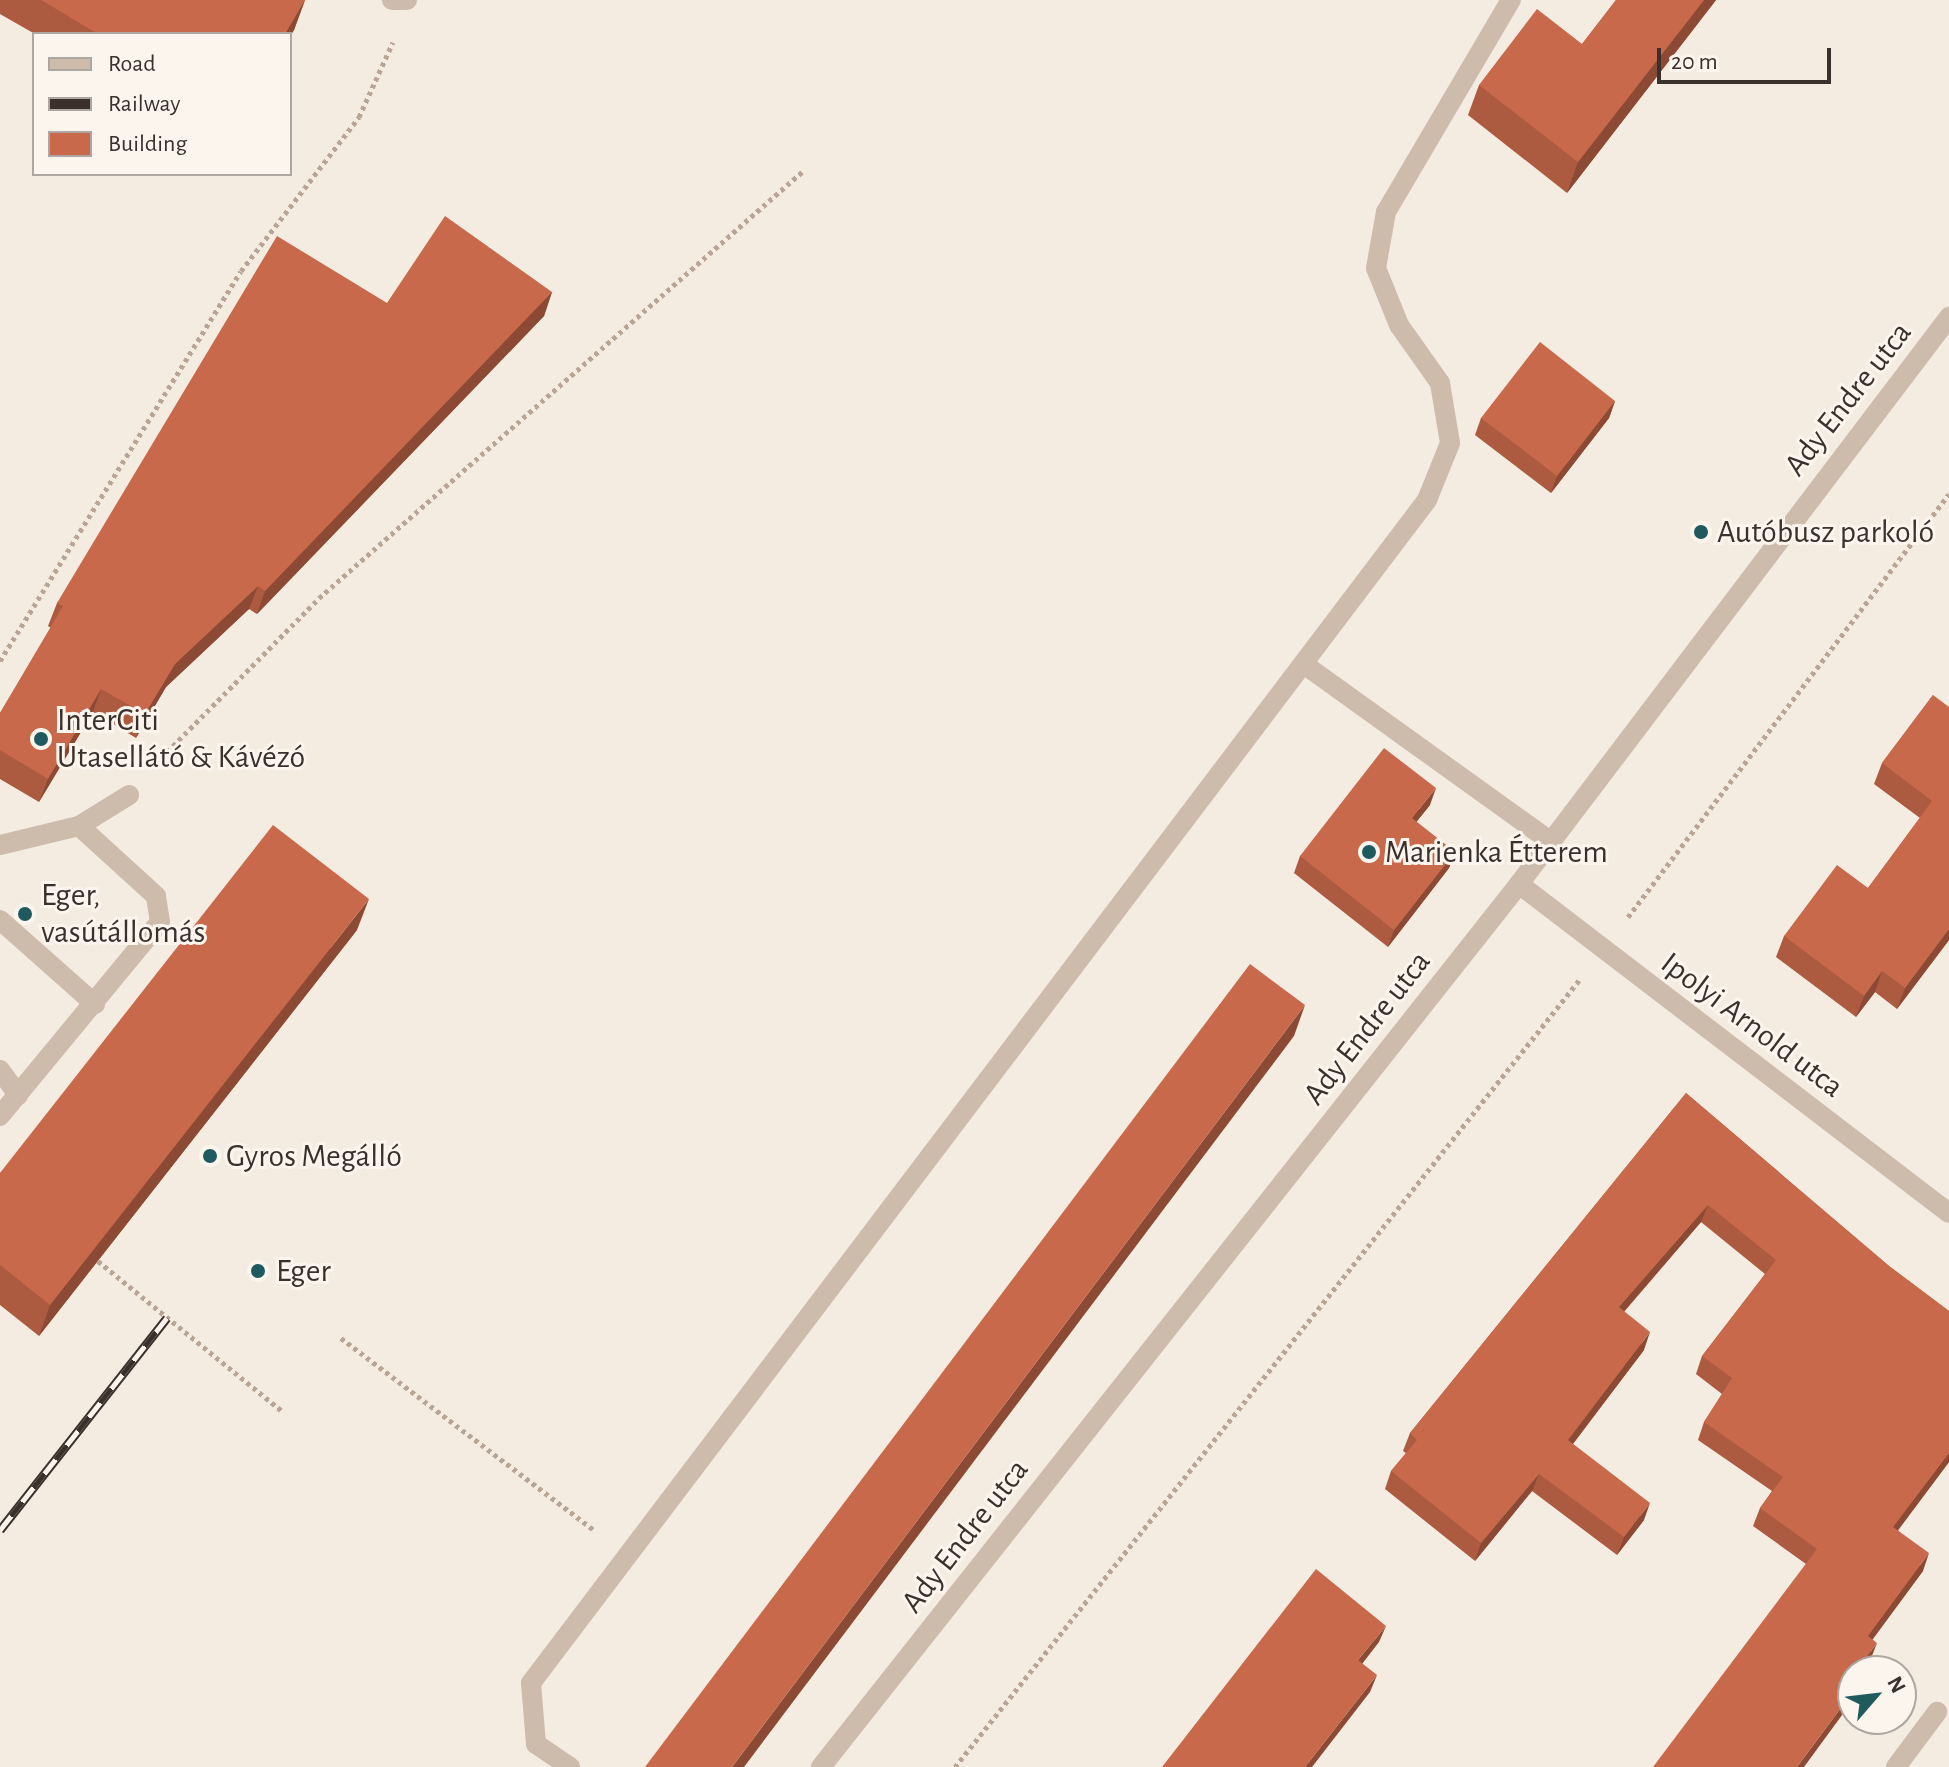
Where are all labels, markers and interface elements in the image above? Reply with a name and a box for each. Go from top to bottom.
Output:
legend [32,32,292,176]
scale bar [1661,32,1835,82]
text: 20 m [1671,50,1718,74]
text: Road [108,52,156,76]
text: Railway [108,92,180,116]
text: Building [108,132,187,156]
street label: Ady Endre utca [1776,314,1920,484]
place label: Autóbusz parkoló [1717,513,1934,551]
marker: Autóbusz parkoló [1692,523,1710,541]
place label: InterCiti Utasellátó & Kávézó [57,702,305,777]
marker: InterCiti Utasellátó & Kávézó [32,730,50,748]
place label: Marienka Étterem [1385,833,1608,871]
marker: Marienka Étterem [1360,843,1378,861]
place label: Eger, vasútállomás [41,877,205,952]
marker: Eger, vasútállomás [16,905,34,923]
street label: Ady Endre utca [1295,943,1439,1113]
street label: Ipolyi Arnold utca [1653,944,1851,1106]
place label: Gyros Megálló [226,1137,402,1175]
marker: Gyros Megálló [201,1147,219,1165]
place label: Eger [276,1252,331,1290]
marker: Eger [247,1260,269,1282]
street label: Ady Endre utca [893,1451,1037,1621]
north arrow [1837,1655,1917,1735]
text: N [1883,1673,1910,1697]

